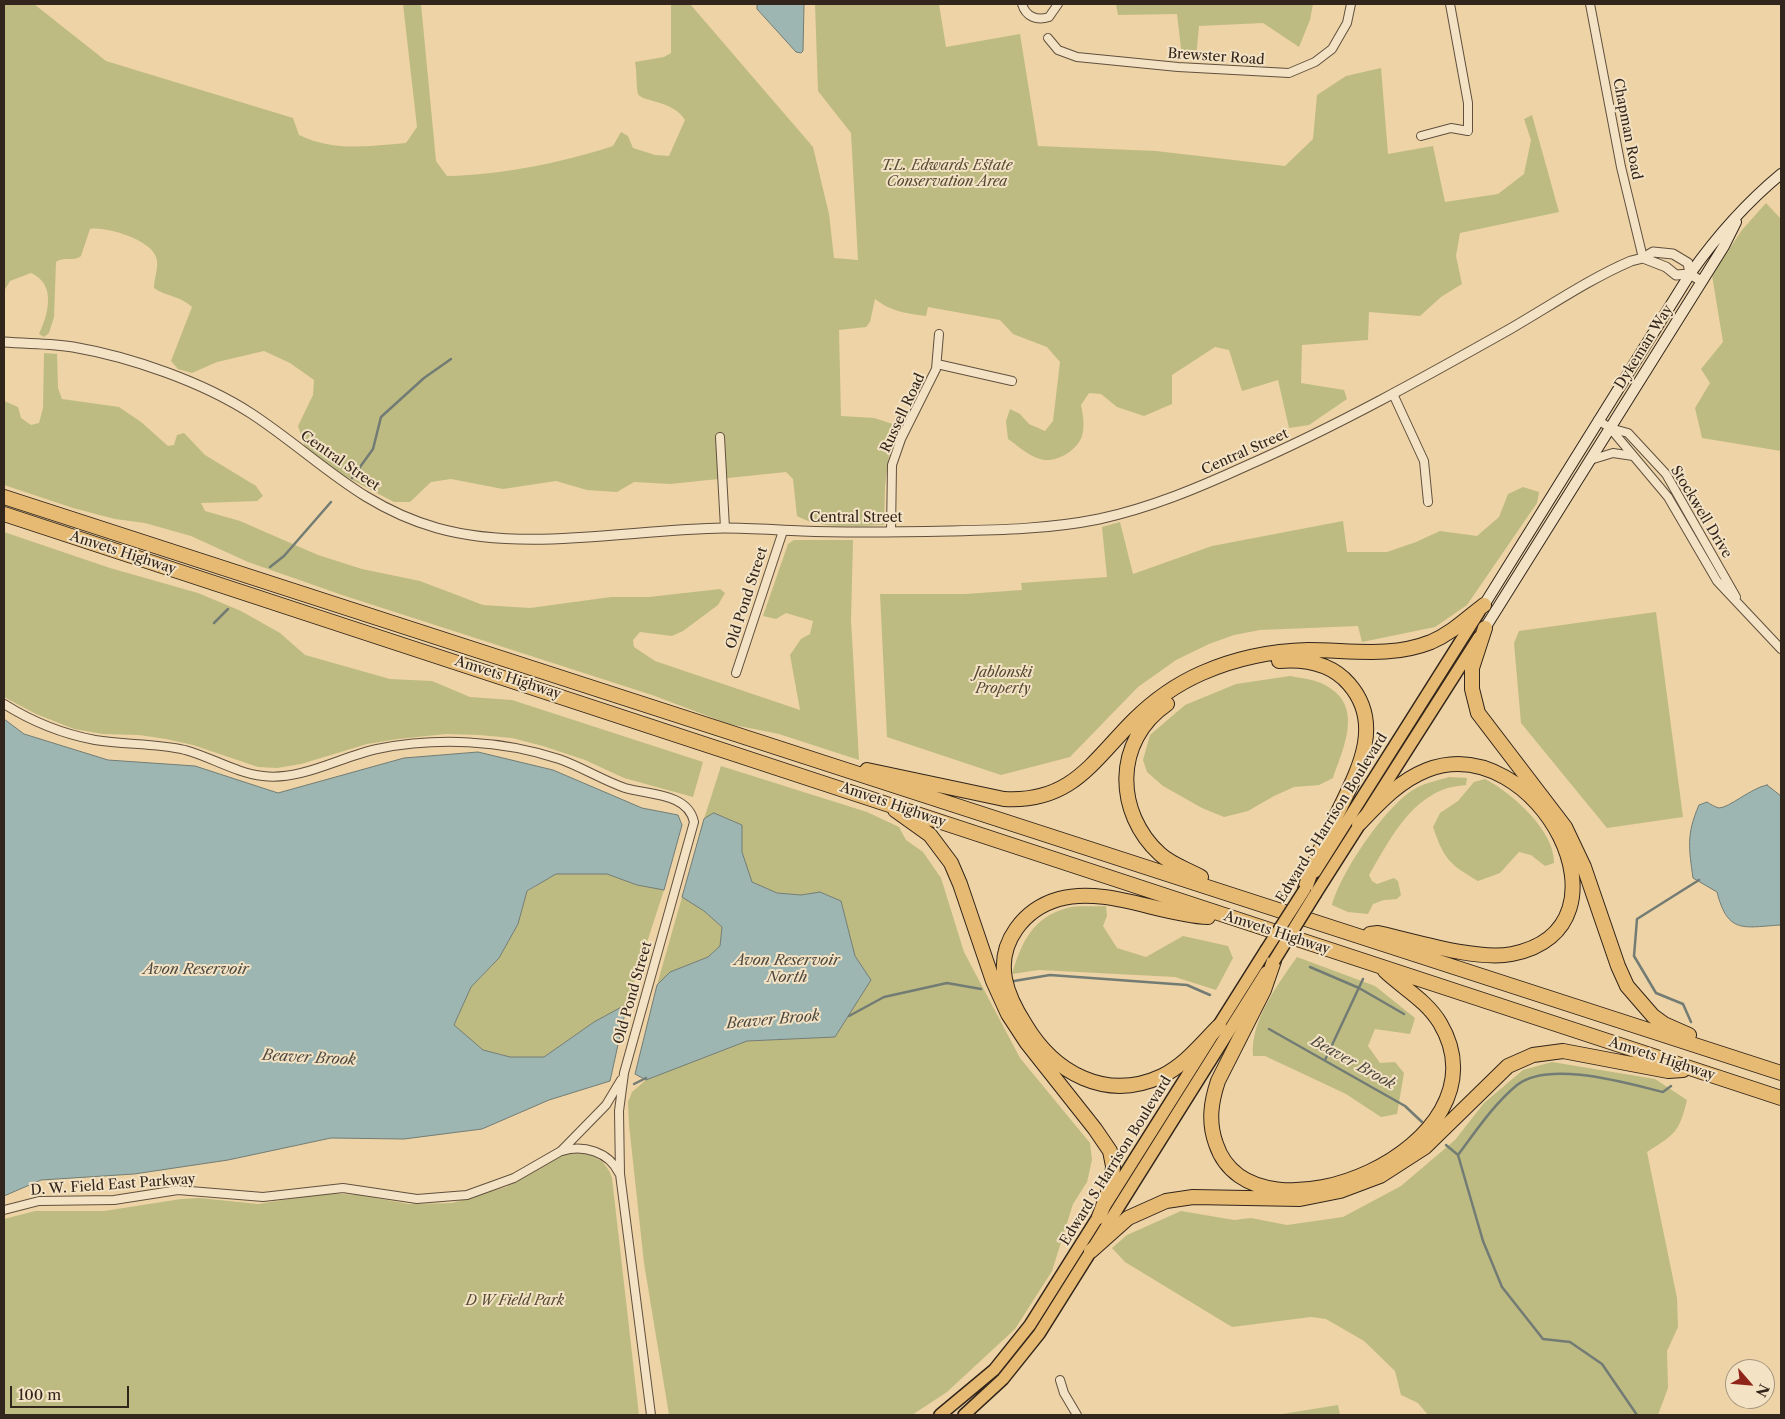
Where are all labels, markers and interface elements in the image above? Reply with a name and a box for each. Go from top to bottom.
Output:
street label: Brewster Road [1167,45,1265,69]
street label: Chapman Road [1609,77,1645,181]
park label: T.L. Edwards Estate Conservation Area [882,158,1012,190]
street label: Dykeman Way [1611,302,1677,392]
street label: Russell Road [877,371,929,455]
street label: Central Street [1199,425,1291,479]
street label: Central Street [297,427,383,495]
street label: Stockwell Drive [1667,463,1735,561]
street label: Central Street [809,510,903,526]
street label: Amvets Highway [68,528,178,578]
street label: Old Pond Street [723,545,771,651]
street label: Amvets Highway [453,653,563,703]
park label: Jablonski Property [974,665,1032,698]
street label: Edward S Harrison Boulevard [1273,730,1391,906]
street label: Amvets Highway [838,779,948,831]
street label: Amvets Highway [1222,908,1332,958]
street label: Old Pond Street [610,940,656,1046]
water label: Avon Reservoir North [734,952,840,987]
water label: Avon Reservoir [143,961,249,979]
water label: Beaver Brook [726,1007,820,1033]
water label: Beaver Brook [1308,1032,1398,1094]
street label: Amvets Highway [1607,1034,1717,1084]
water label: Beaver Brook [262,1047,356,1069]
street label: Edward S Harrison Boulevard [1057,1073,1175,1249]
street label: D. W. Field East Parkway [30,1171,196,1199]
park label: D W Field Park [466,1293,564,1309]
north arrow [1725,1359,1775,1409]
scale bar [12,1376,131,1408]
text: N [1752,1381,1773,1400]
text: 100 m [18,1385,61,1404]

